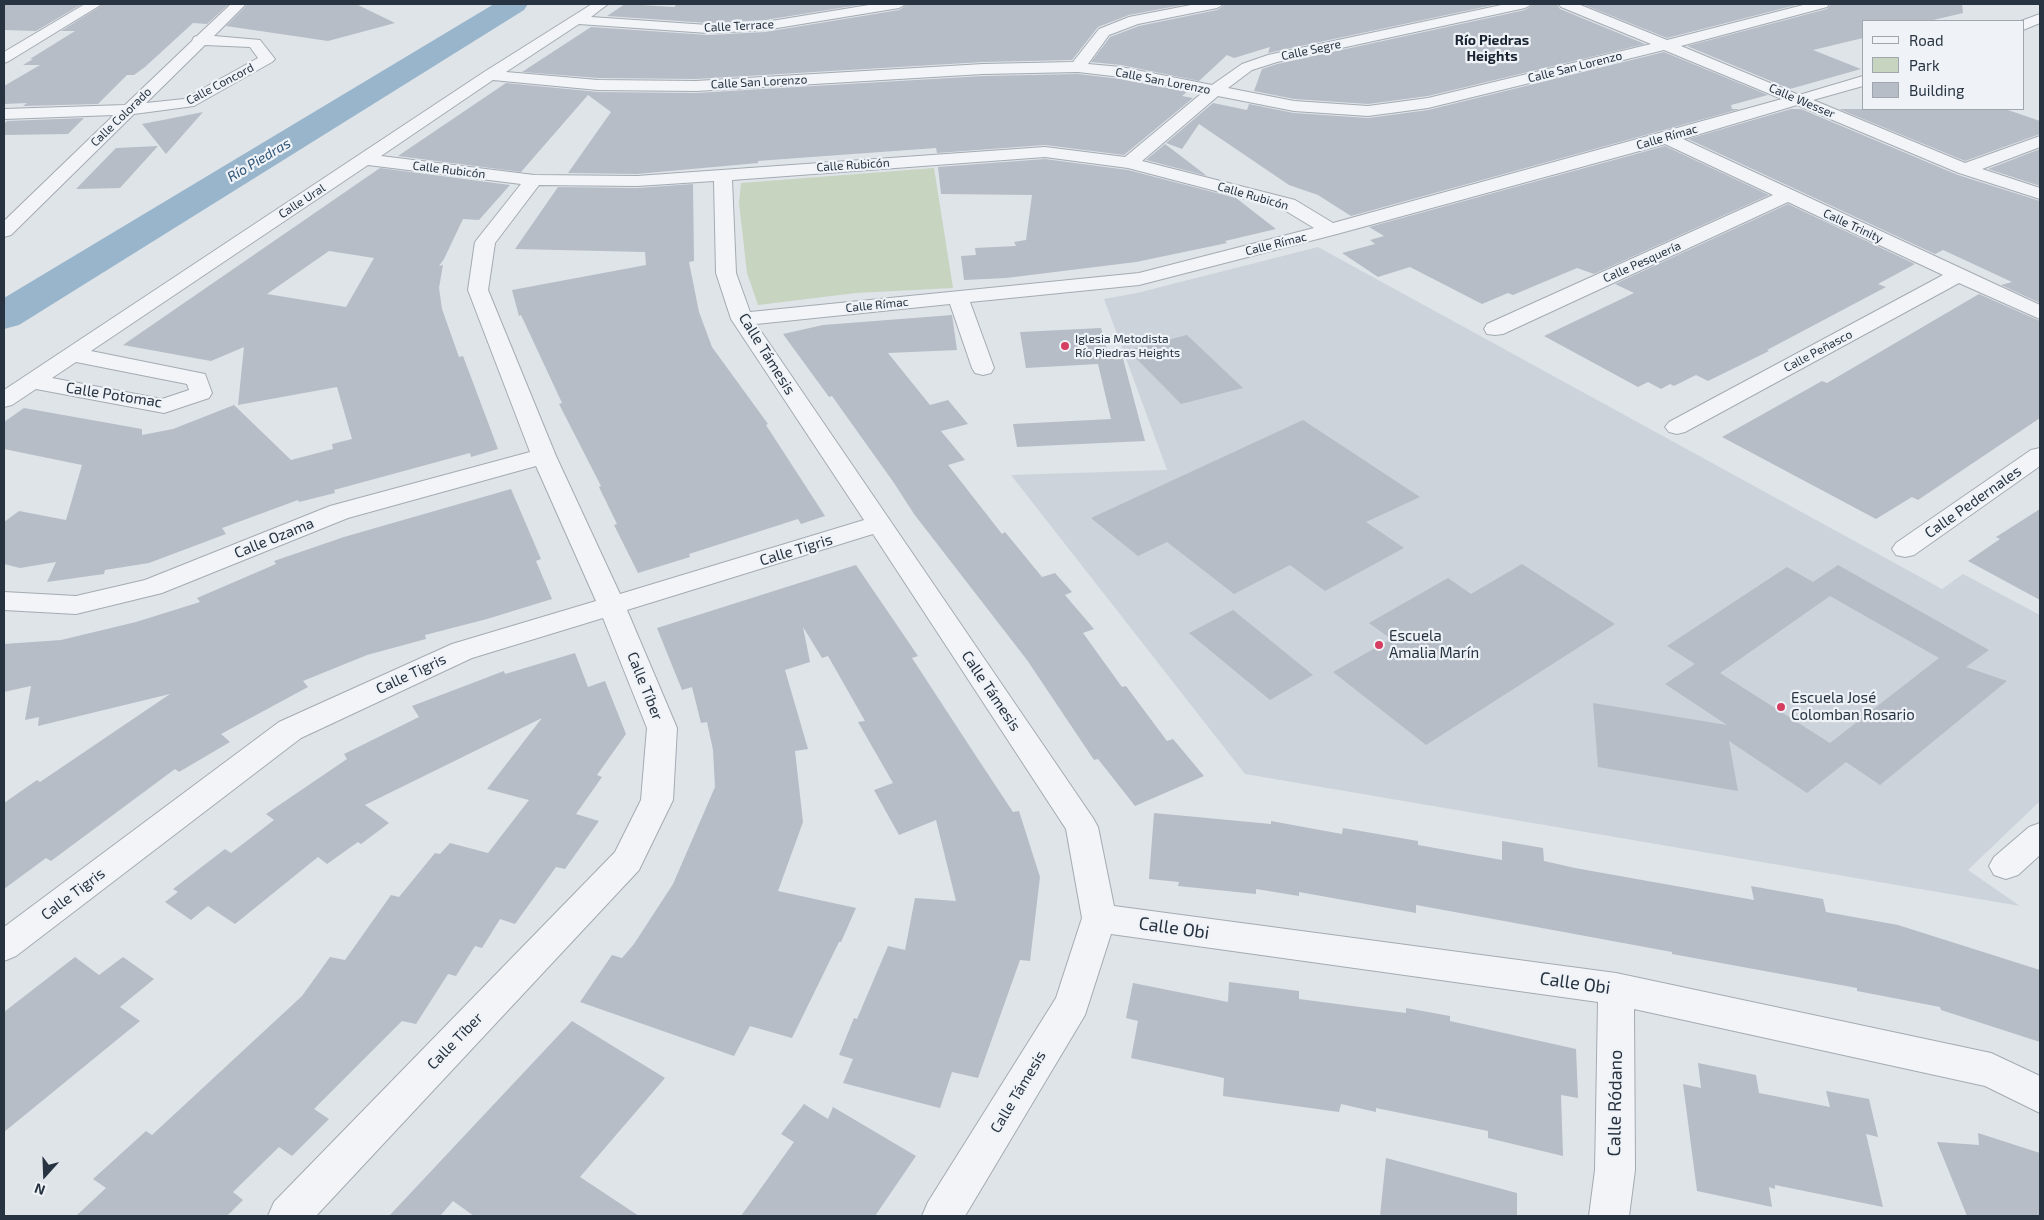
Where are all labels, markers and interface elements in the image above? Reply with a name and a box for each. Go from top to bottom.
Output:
street label: Calle Terrace [704,17,774,35]
legend [1862,20,2024,110]
text: Road [1909,31,1944,49]
district label: Río Piedras Heights [1455,32,1529,64]
street label: Calle Segre [1280,37,1342,63]
street label: Calle San Lorenzo [1526,48,1624,86]
text: Park [1909,56,1940,74]
street label: Calle Concord [184,60,256,108]
street label: Calle San Lorenzo [1114,65,1212,97]
street label: Calle San Lorenzo [710,72,808,92]
street label: Calle Wesser [1767,81,1837,121]
text: Building [1909,81,1964,99]
street label: Calle Colorado [88,84,154,150]
street label: Calle Rímac [1635,121,1699,153]
water label: Río Piedras [224,135,294,185]
street label: Calle Rubicón [816,155,890,175]
street label: Calle Rubicón [412,158,486,182]
street label: Calle Rubicón [1216,179,1290,213]
street label: Calle Ural [276,181,328,221]
street label: Calle Trinity [1821,206,1885,246]
street label: Calle Rímac [1244,229,1308,259]
street label: Calle Pesquería [1601,238,1683,286]
street label: Calle Rímac [845,295,909,315]
street label: Calle Támesis [735,310,799,398]
street label: Calle Peñasco [1781,327,1855,375]
place label: Iglesia Metodista Río Piedras Heights [1075,332,1180,360]
marker: Iglesia Metodista Río Piedras Heights [1059,340,1071,352]
street label: Calle Potomac [65,378,163,412]
street label: Calle Pedernales [1921,462,2025,542]
street label: Calle Ozama [232,514,316,562]
street label: Calle Tigris [757,530,835,570]
place label: Escuela Amalia Marín [1389,627,1479,662]
marker: Escuela Amalia Marín [1373,639,1385,651]
street label: Calle Támesis [958,648,1024,734]
street label: Calle Tíber [623,649,667,723]
street label: Calle Tigris [373,650,449,698]
place label: Escuela José Colomban Rosario [1791,689,1915,724]
marker: Escuela José Colomban Rosario [1775,701,1787,713]
street label: Calle Tigris [38,864,108,924]
street label: Calle Obi [1137,912,1211,944]
street label: Calle Obi [1538,967,1612,999]
street label: Calle Tíber [423,1009,487,1073]
street label: Calle Támesis [986,1048,1050,1136]
street label: Calle Ródano [1603,1049,1627,1157]
north arrow [20,1150,70,1200]
text: N [32,1180,47,1199]

